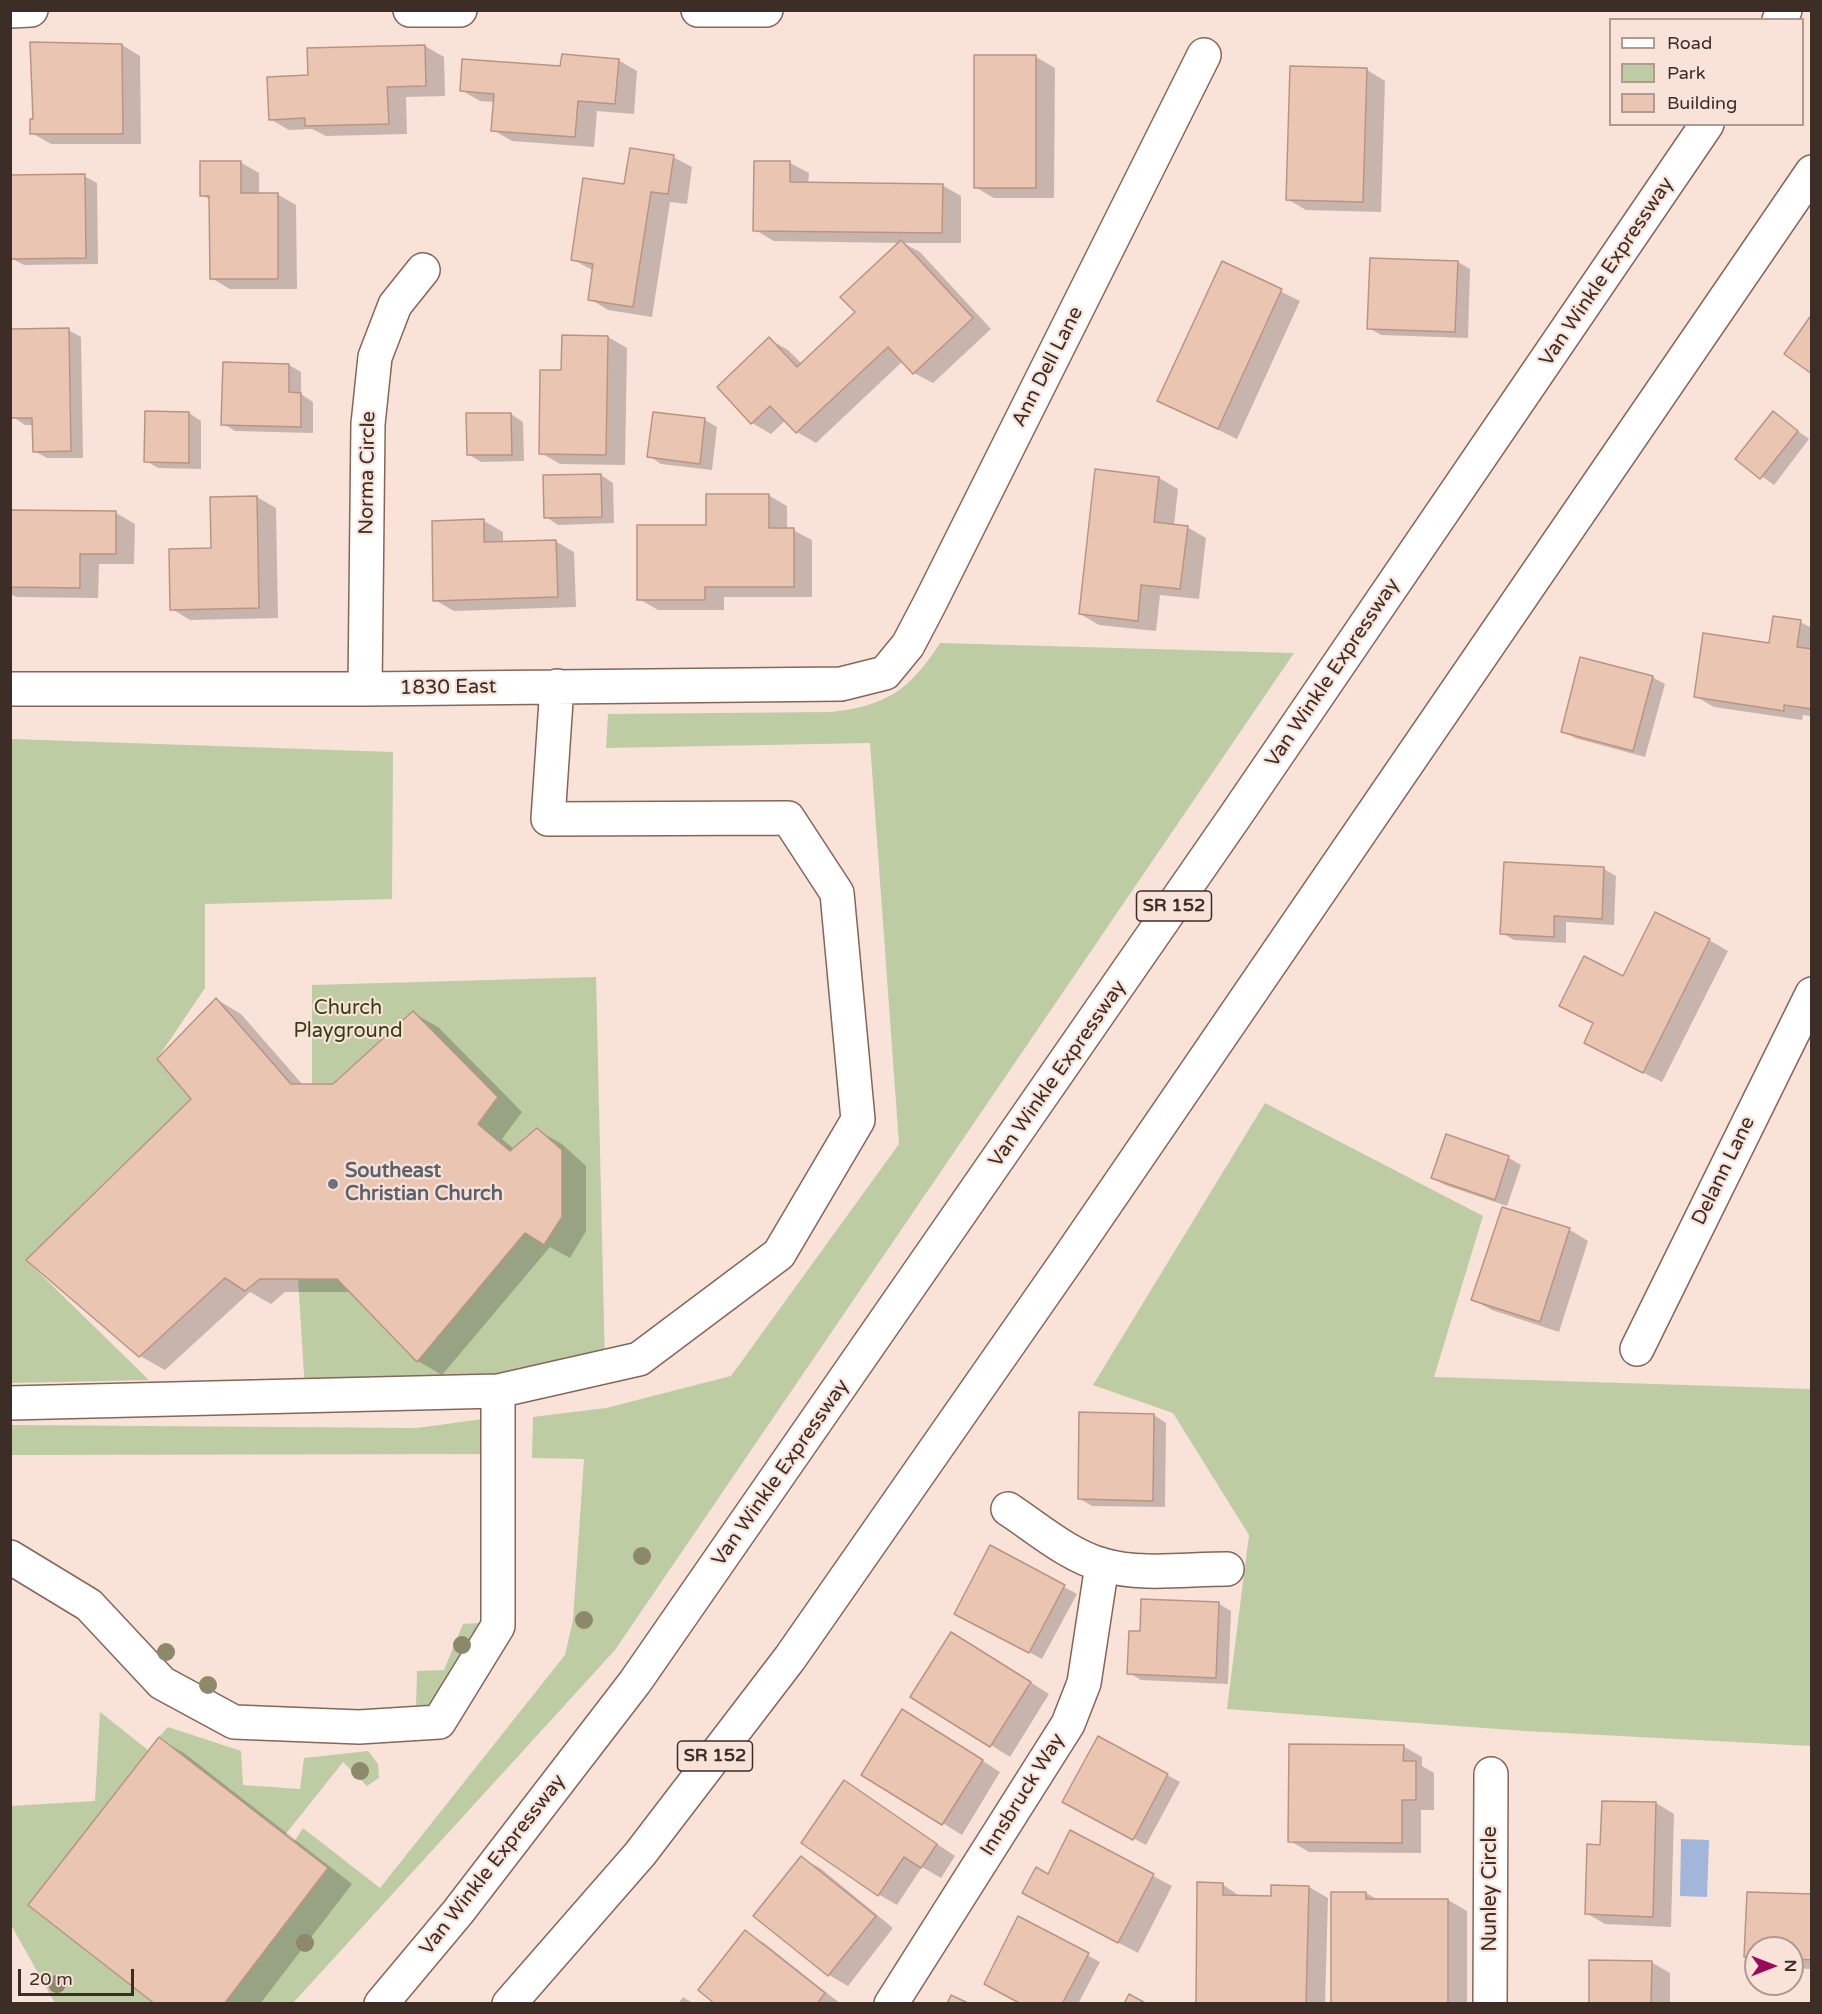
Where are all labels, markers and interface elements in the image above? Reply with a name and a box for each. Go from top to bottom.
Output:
legend [1609,18,1804,126]
text: Road [1667,32,1712,54]
text: Park [1667,62,1705,84]
text: Building [1667,92,1737,114]
street label: Van Winkle Expressway [1535,173,1679,371]
street label: Ann Dell Lane [1007,303,1089,431]
street label: Norma Circle [355,411,381,535]
street label: Van Winkle Expressway [1261,574,1405,772]
street label: 1830 East [400,675,496,701]
road number: SR 152 [1136,891,1212,921]
street label: Van Winkle Expressway [984,976,1132,1172]
park label: Church Playground [293,997,403,1044]
street label: Delann Lane [1687,1113,1761,1229]
place label: Southeast Christian Church [345,1160,503,1207]
marker: Southeast Christian Church [326,1177,340,1191]
street label: Van Winkle Expressway [707,1375,855,1571]
street label: Innsbruck Way [976,1729,1070,1861]
road number: SR 152 [678,1741,752,1771]
street label: Van Winkle Expressway [415,1770,571,1960]
street label: Nunley Circle [1479,1826,1503,1952]
north arrow [1744,1936,1804,1996]
scale bar [21,1957,136,1995]
text: N [1780,1960,1800,1972]
text: 20 m [29,1968,73,1990]

